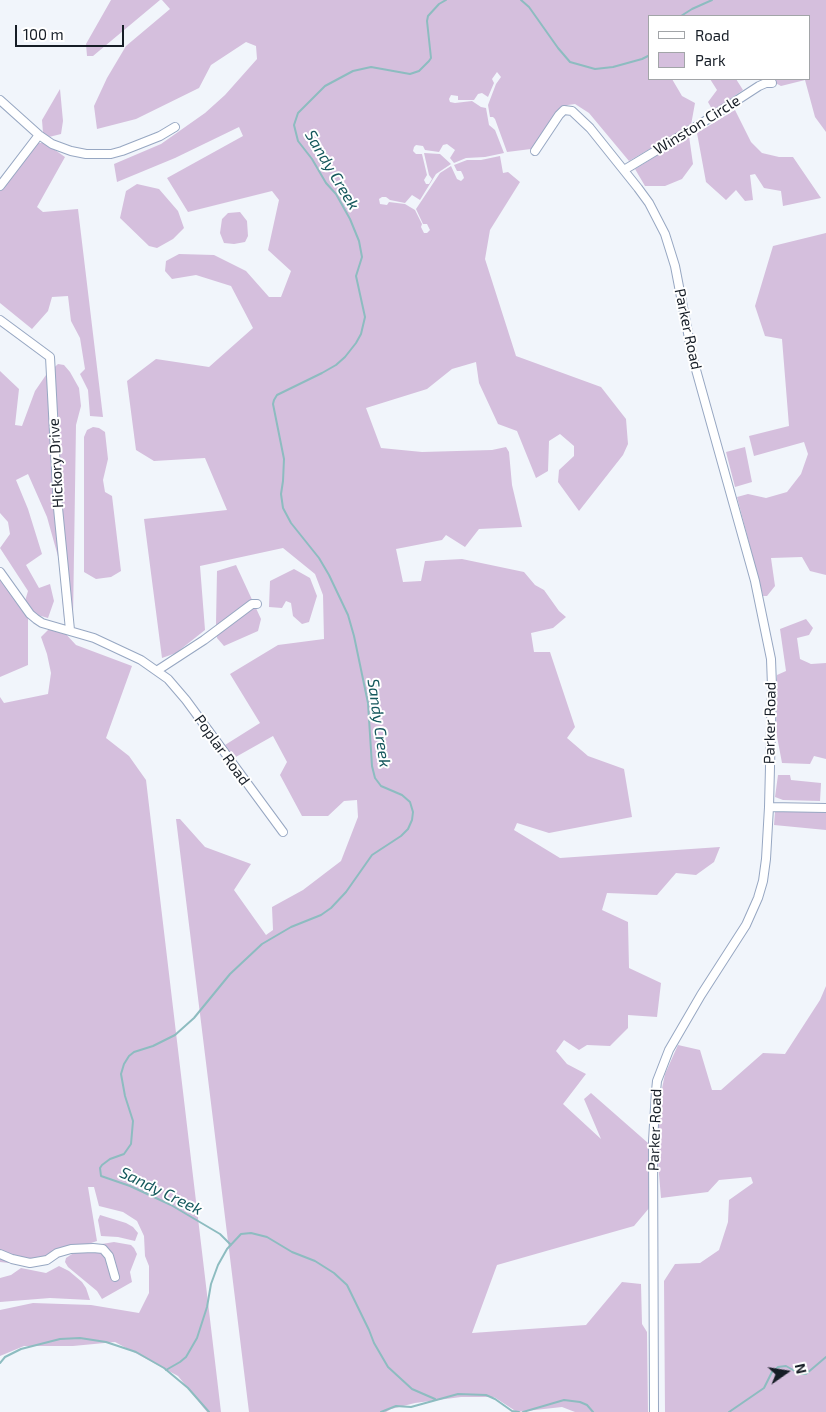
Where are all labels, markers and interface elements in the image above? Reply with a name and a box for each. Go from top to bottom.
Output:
scale bar [18,15,126,47]
legend [648,15,811,80]
text: 100 m [23,25,64,43]
text: Road [695,26,730,44]
text: Park [695,51,726,69]
street label: Winston Circle [650,91,744,159]
water label: Sandy Creek [301,127,363,213]
street label: Parker Road [671,287,705,371]
street label: Hickory Drive [45,418,67,508]
water label: Sandy Creek [363,677,395,769]
street label: Parker Road [760,682,780,764]
street label: Poplar Road [190,711,254,789]
street label: Parker Road [645,1089,665,1171]
water label: Sandy Creek [117,1163,205,1219]
north arrow [761,1347,811,1397]
text: N [792,1362,811,1375]

